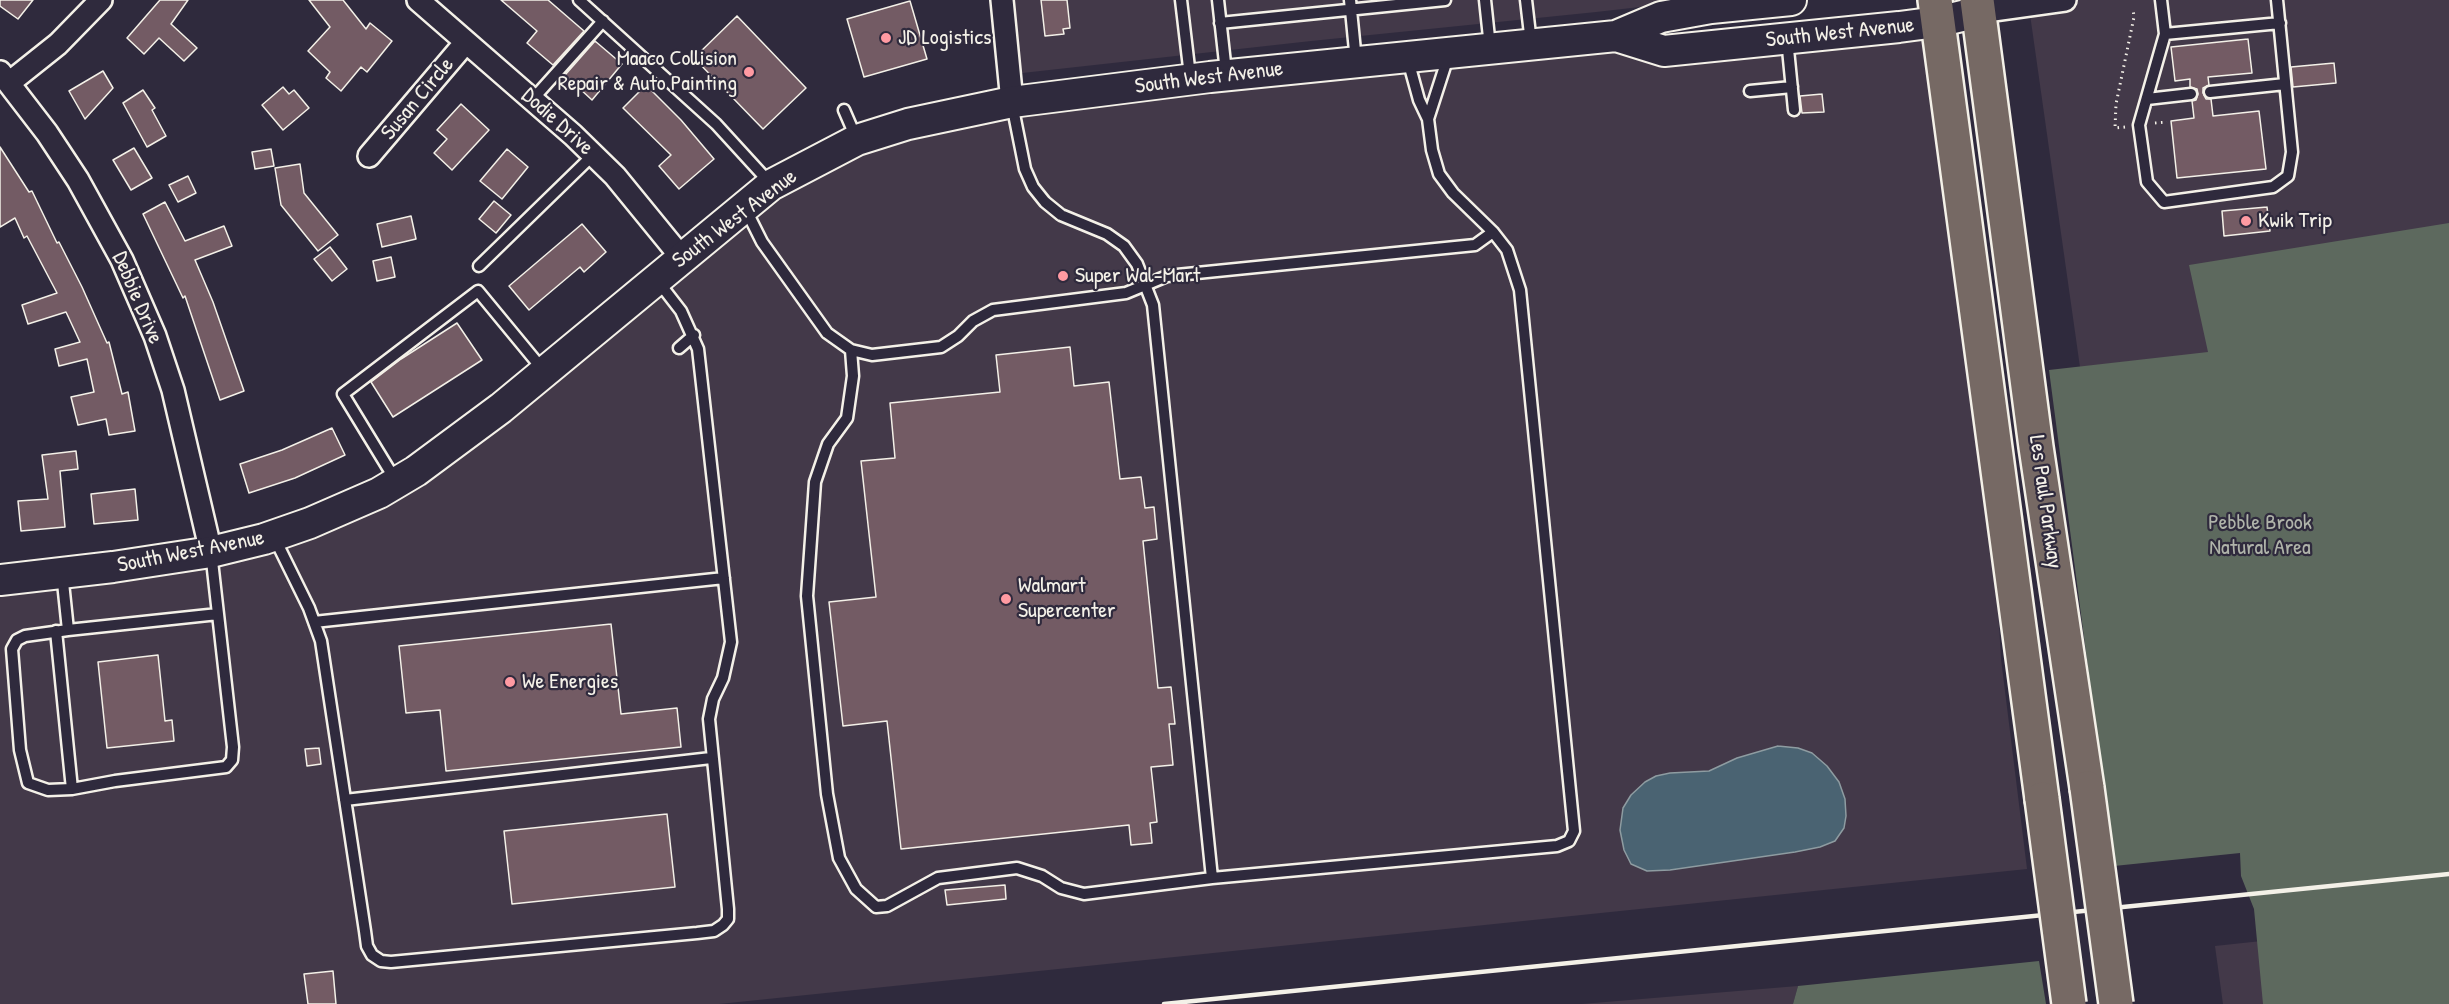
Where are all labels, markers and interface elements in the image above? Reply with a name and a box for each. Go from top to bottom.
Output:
street label: South West Avenue [1765,12,1915,54]
place label: JD Logistics [898,25,991,51]
marker: JD Logistics [879,31,893,45]
place label: Maaco Collision Repair & Auto Painting [558,46,737,98]
street label: Susan Circle [376,52,460,146]
street label: South West Avenue [1134,56,1284,100]
marker: Maaco Collision Repair & Auto Painting [742,65,756,79]
street label: Dodie Drive [515,83,599,161]
street label: South West Avenue [668,164,802,274]
place label: Kwik Trip [2258,208,2332,234]
marker: Kwik Trip [2239,214,2253,228]
street label: Debbie Drive [106,248,168,348]
place label: Super Wal-Mart [1075,263,1200,289]
marker: Super Wal-Mart [1056,269,1070,283]
street label: Les Paul Parkway [2023,434,2067,570]
park label: Pebble Brook Natural Area [2208,510,2312,562]
street label: South West Avenue [115,525,267,579]
place label: Walmart Supercenter [1018,573,1116,624]
marker: Walmart Supercenter [999,592,1013,606]
place label: We Energies [522,669,618,695]
marker: We Energies [503,675,517,689]

